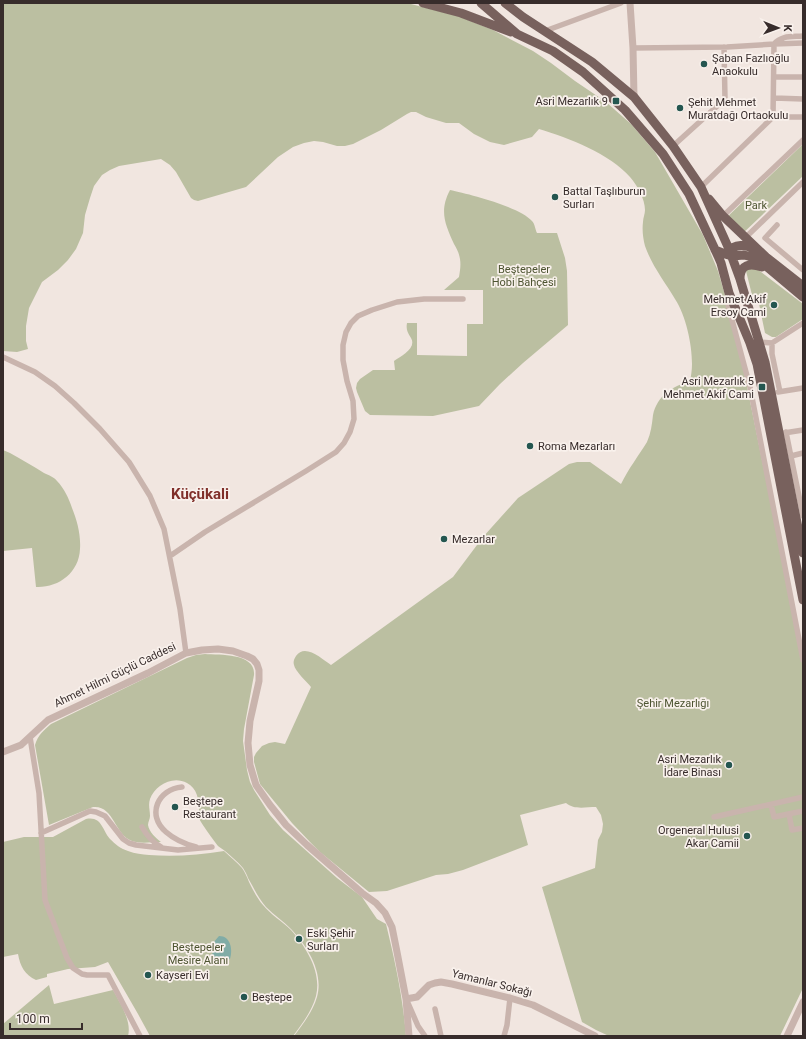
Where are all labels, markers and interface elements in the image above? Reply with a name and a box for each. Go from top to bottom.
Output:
north arrow [758,8,798,48]
text: K [781,25,794,33]
place label: Şaban Fazlıoğlu Anaokulu [712,52,789,78]
marker: Şaban Fazlıoğlu Anaokulu [699,59,709,69]
place label: Asri Mezarlık 9 [536,95,608,108]
marker: Asri Mezarlık 9 [611,96,621,106]
place label: Şehit Mehmet Muratdağı Ortaokulu [688,96,788,122]
marker: Şehit Mehmet Muratdağı Ortaokulu [675,103,685,113]
place label: Battal Taşlıburun Surları [563,185,645,211]
marker: Battal Taşlıburun Surları [550,192,560,202]
park label: Park [745,199,768,212]
park label: Beştepeler Hobi Bahçesi [492,263,556,289]
place label: Mehmet Akif Ersoy Cami [703,293,766,319]
marker: Mehmet Akif Ersoy Cami [769,300,779,310]
place label: Asri Mezarlık 5 Mehmet Akif Cami [663,375,754,401]
marker: Asri Mezarlık 5 Mehmet Akif Cami [757,382,767,392]
place label: Roma Mezarları [538,440,615,453]
marker: Roma Mezarları [525,441,535,451]
district label: Küçükali [171,485,229,503]
place label: Mezarlar [452,533,495,546]
marker: Mezarlar [439,534,449,544]
street label: Ahmet Hilmi Güçlü Caddesi [52,640,178,710]
park label: Şehir Mezarlığı [637,697,709,710]
place label: Asri Mezarlık İdare Binası [657,753,721,779]
marker: Asri Mezarlık İdare Binası [724,760,734,770]
place label: Beştepe Restaurant [183,795,237,821]
marker: Beştepe Restaurant [170,802,180,812]
place label: Orgeneral Hulusi Akar Camii [658,824,739,850]
marker: Orgeneral Hulusi Akar Camii [742,831,752,841]
place label: Eski Şehir Surları [307,927,355,953]
marker: Eski Şehir Surları [294,934,304,944]
park label: Beştepeler Mesire Alanı [168,941,228,967]
street label: Yamanlar Sokağı [451,967,533,999]
place label: Kayseri Evi [156,969,209,982]
marker: Kayseri Evi [143,970,153,980]
place label: Beştepe [252,991,292,1004]
marker: Beştepe [239,992,249,1002]
scale bar [10,1005,82,1031]
text: 100 m [16,1012,50,1026]

